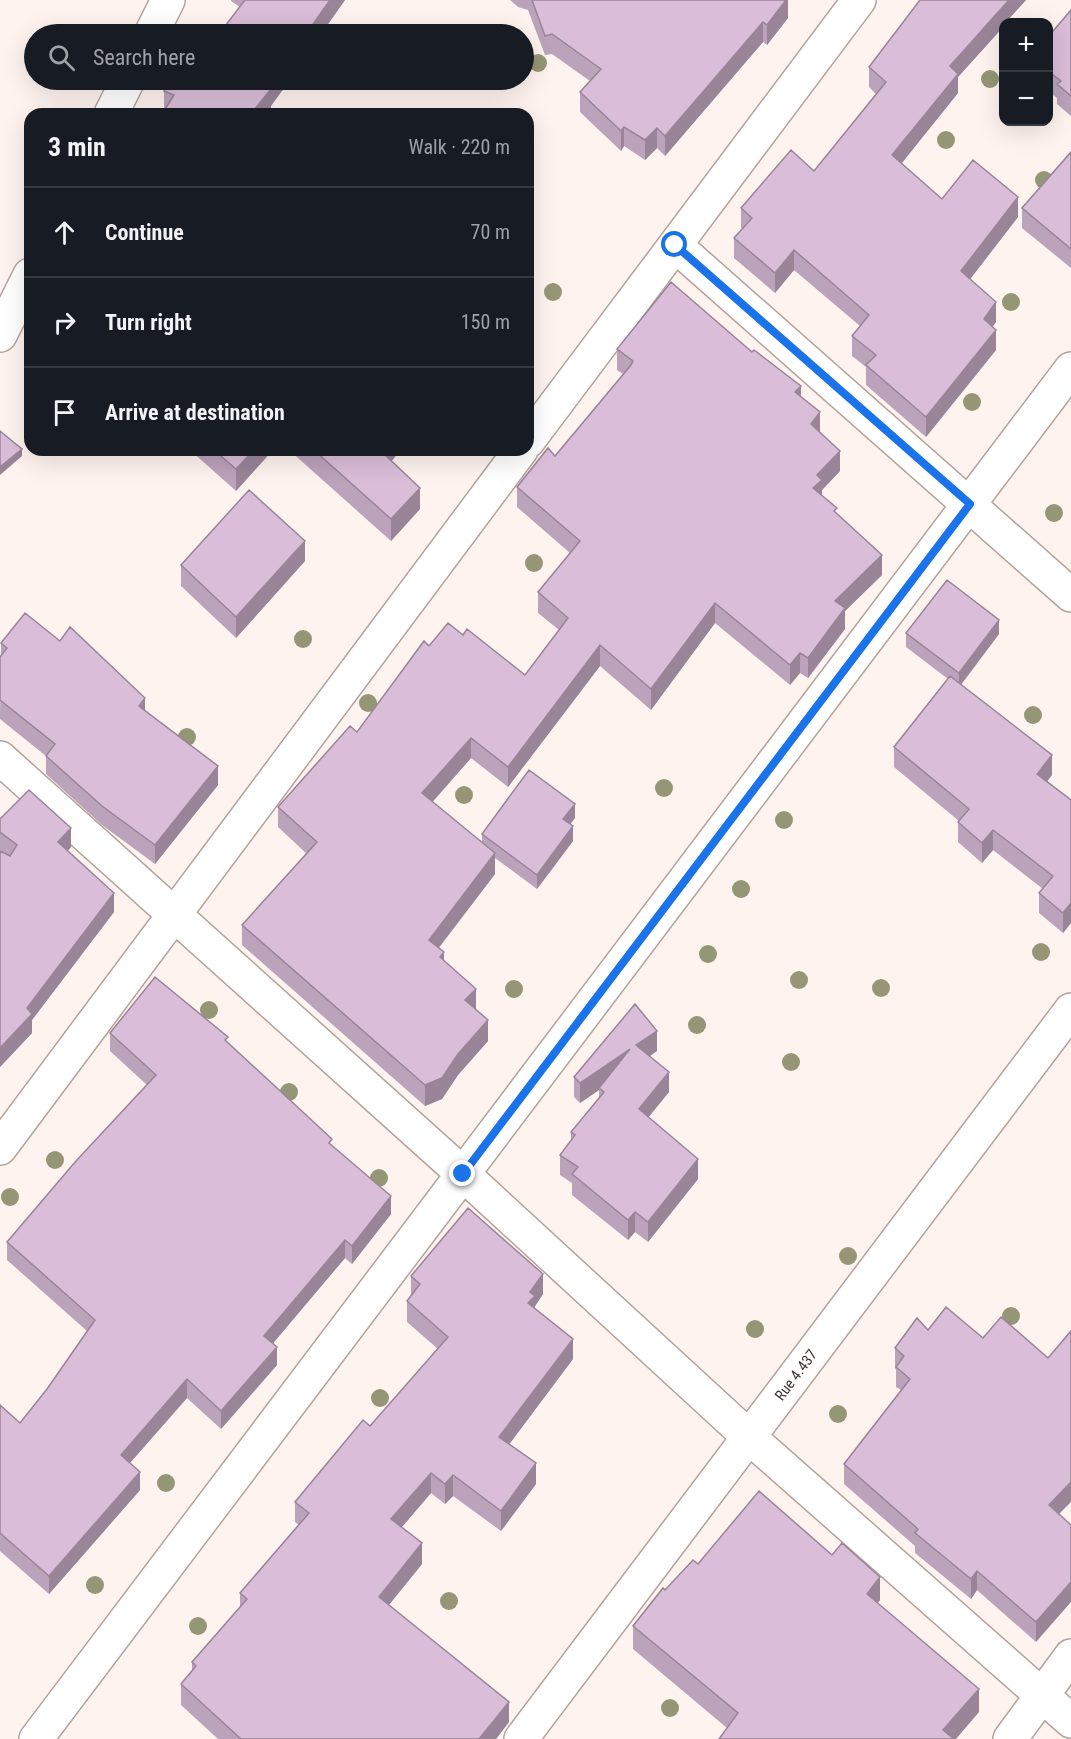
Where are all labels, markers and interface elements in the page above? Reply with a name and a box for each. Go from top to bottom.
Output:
map controls [999,18,1053,126]
button: + [999,18,1053,72]
search box [24,24,534,90]
icon: search [45,41,78,74]
text: Search here [93,45,195,70]
button: − [999,72,1053,126]
text: 3 min [48,132,106,162]
text: Walk · 220 m [409,135,510,159]
icon: ahead [48,216,81,249]
text: Continue [105,220,184,245]
text: 70 m [471,220,510,244]
route start [661,231,687,257]
icon: right [48,306,81,339]
text: Turn right [105,310,192,335]
text: 150 m [461,310,510,334]
icon: arrive [48,396,81,429]
text: Arrive at destination [105,400,285,425]
route end [449,1160,475,1186]
street label: Rue 4.437 [771,1346,821,1404]

